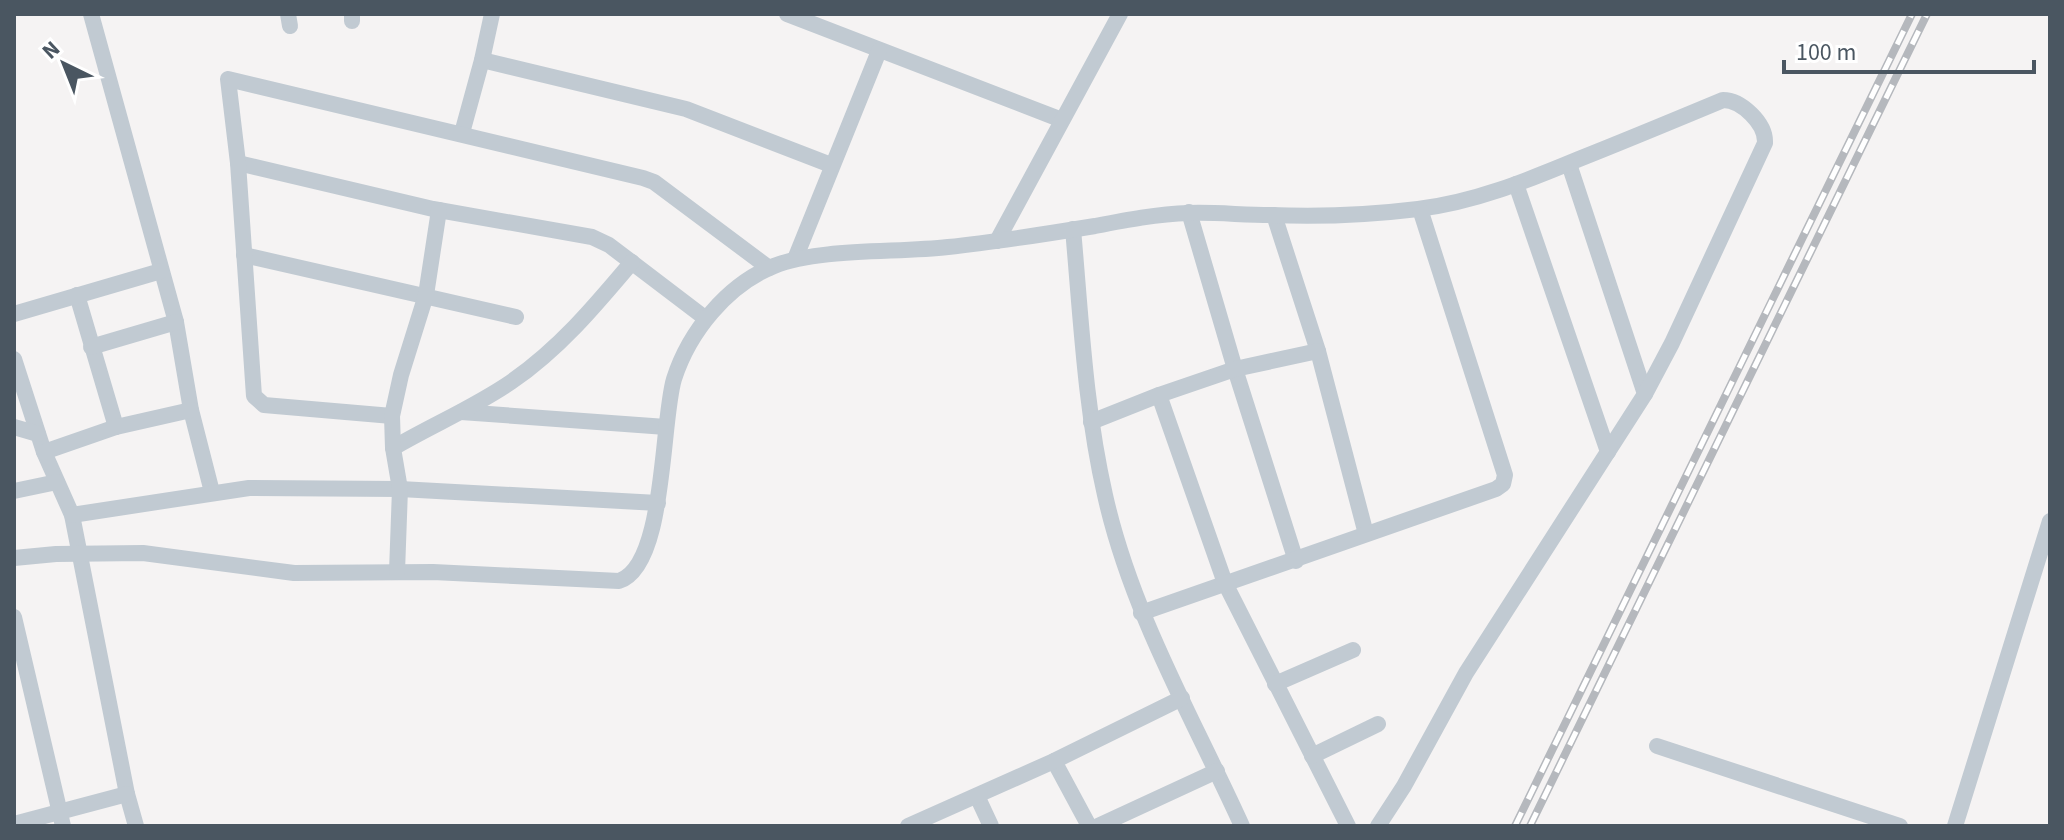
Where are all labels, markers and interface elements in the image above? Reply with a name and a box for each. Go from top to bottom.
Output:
north arrow [24,24,104,104]
scale bar [1784,24,2034,74]
text: N [35,33,67,67]
text: 100 m [1796,35,1856,70]

